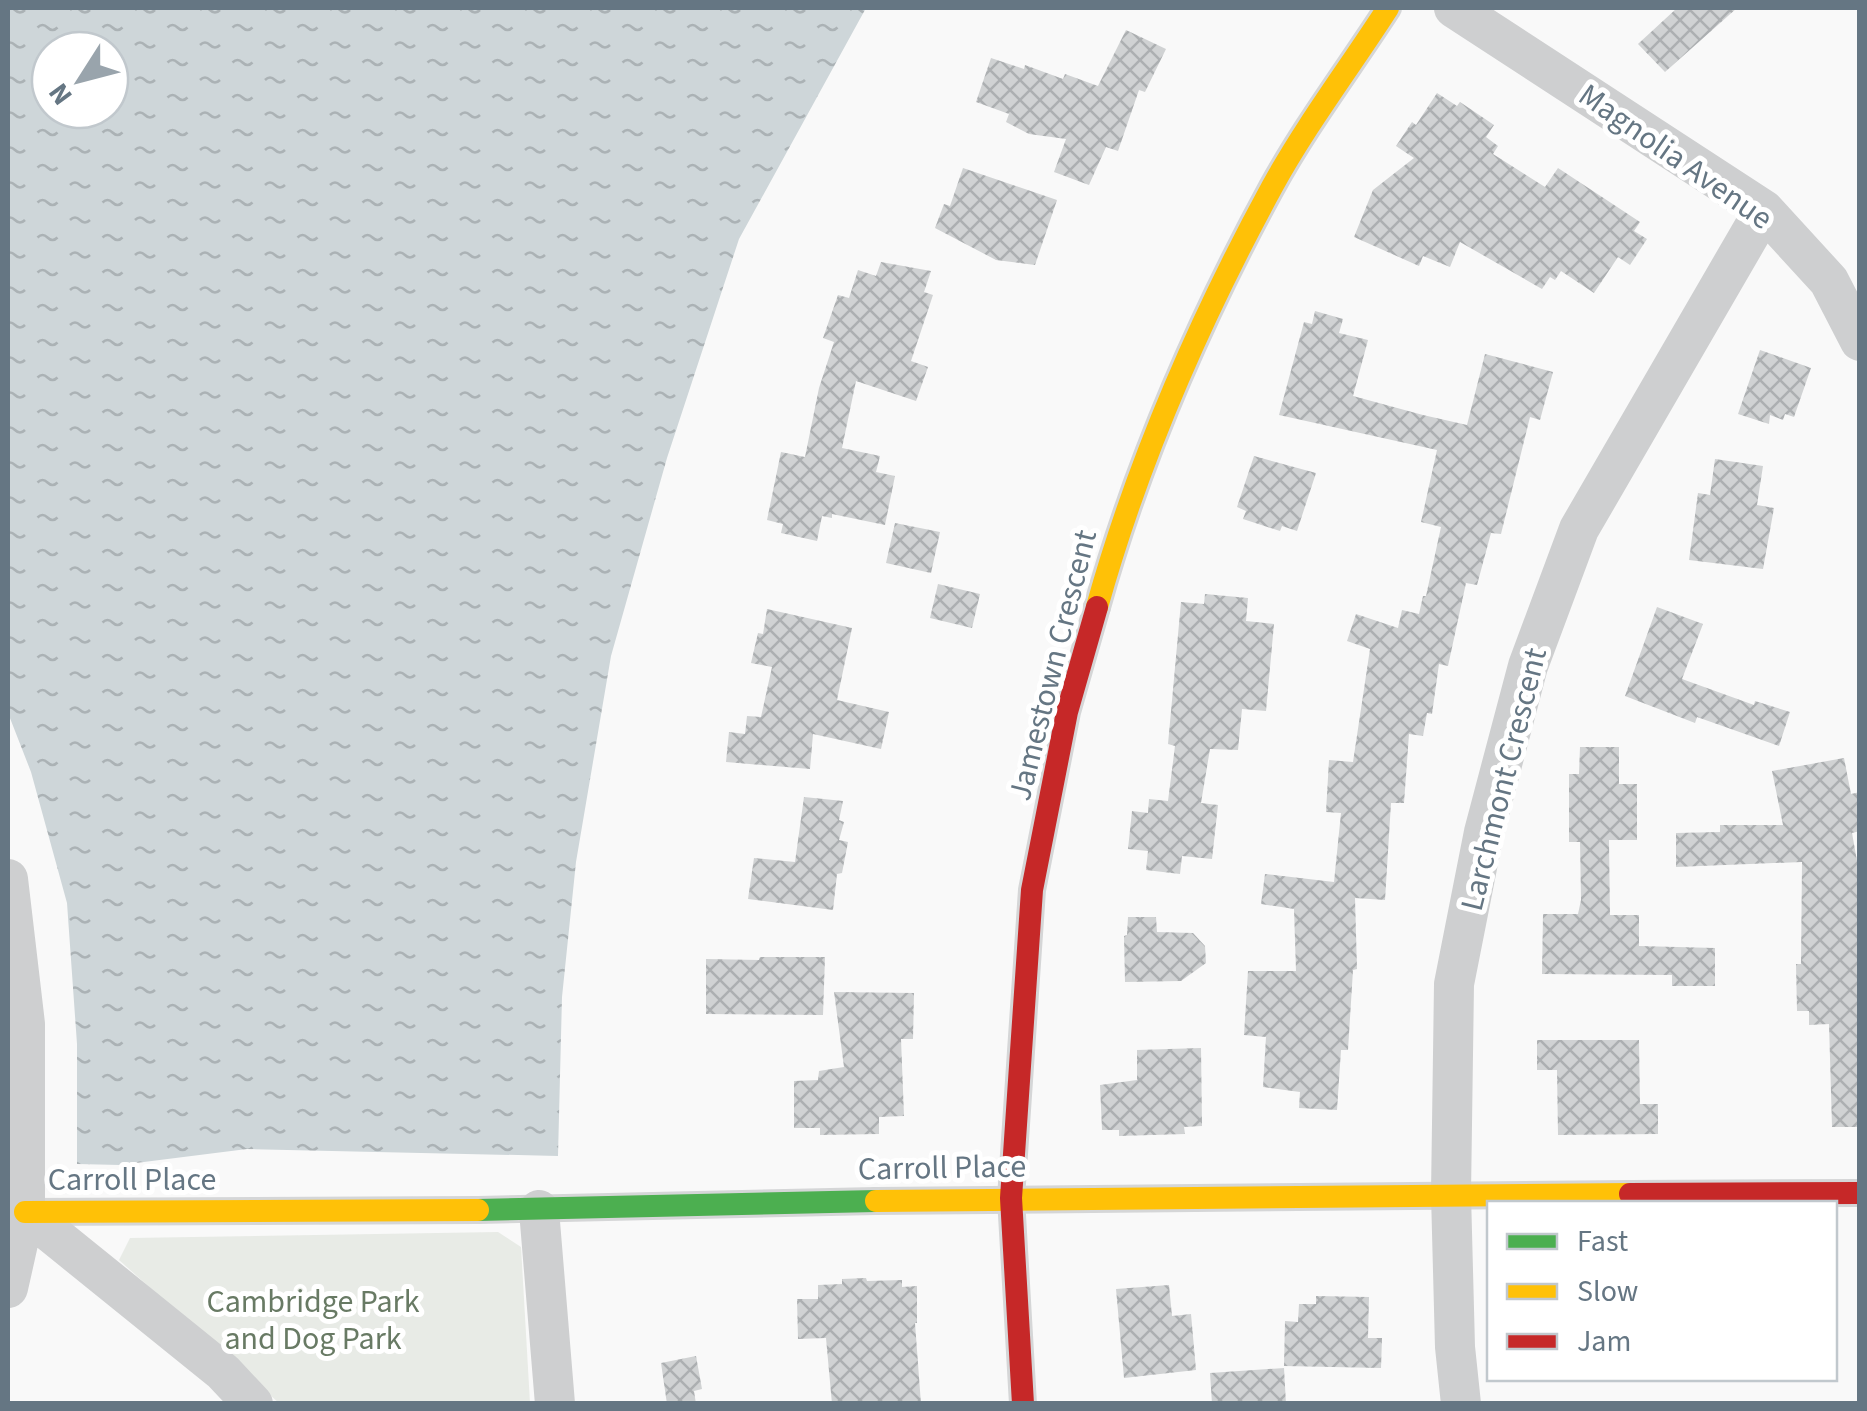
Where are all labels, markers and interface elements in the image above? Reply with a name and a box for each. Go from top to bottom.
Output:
north arrow [30,30,130,130]
street label: Magnolia Avenue [1569,73,1782,241]
text: N [39,75,82,113]
street label: Jamestown Crescent [997,525,1109,805]
street label: Larchmont Crescent [1449,643,1559,916]
street label: Carroll Place [857,1144,1027,1192]
street label: Carroll Place [48,1157,216,1203]
legend [1487,1201,1837,1381]
text: Fast [1577,1220,1628,1263]
text: Slow [1577,1270,1638,1313]
park label: Cambridge Park and Dog Park [206,1279,420,1362]
text: Jam [1577,1320,1631,1363]

